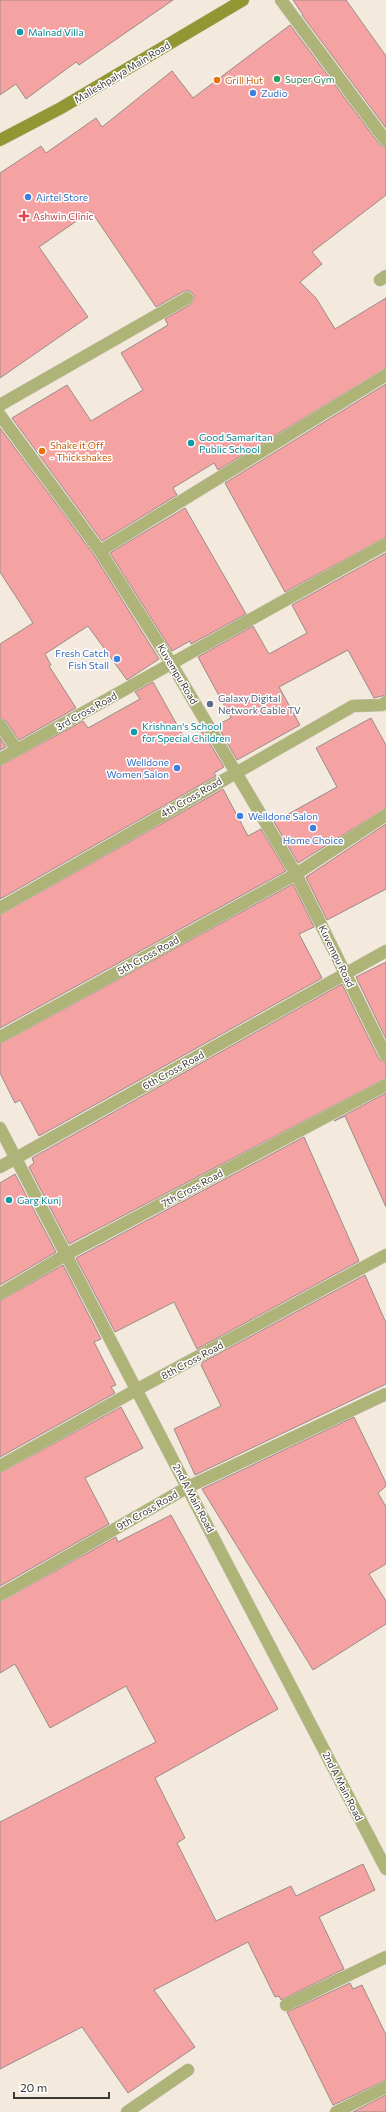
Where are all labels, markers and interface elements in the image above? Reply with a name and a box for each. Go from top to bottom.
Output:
place label: Malnad Villa [28,26,84,38]
marker: Malnad Villa [15,27,25,37]
street label: Malleshpalya Main Road [72,39,172,105]
place label: Super Gym [285,73,335,85]
place label: Grill Hut [225,74,263,86]
marker: Super Gym [272,74,282,84]
marker: Grill Hut [212,75,222,85]
place label: Zudio [261,87,288,99]
marker: Zudio [248,88,258,98]
place label: Airtel Store [36,191,88,203]
marker: Airtel Store [23,192,33,202]
marker: Ashwin Clinic [18,210,30,222]
place label: Ashwin Clinic [33,210,94,222]
place label: Good Samaritan Public School [199,431,273,455]
marker: Good Samaritan Public School [186,438,196,448]
place label: Shake it Off - Thickshakes [50,439,112,463]
marker: Shake it Off - Thickshakes [37,446,47,456]
street label: Kuvempu Road [155,642,201,706]
place label: Fresh Catch Fish Stall [55,647,109,671]
marker: Fresh Catch Fish Stall [112,654,122,664]
street label: 3rd Cross Road [53,689,119,733]
place label: Galaxy Digital Network Cable TV [218,692,301,716]
marker: Galaxy Digital Network Cable TV [205,699,215,709]
place label: Krishnan's School for Special Children [142,720,230,744]
marker: Krishnan's School for Special Children [129,727,139,737]
place label: Welldone Women Salon [107,756,169,780]
marker: Welldone Women Salon [172,763,182,773]
street label: 4th Cross Road [158,775,224,819]
place label: Welldone Salon [248,810,318,822]
marker: Welldone Salon [235,811,245,821]
marker: Home Choice [308,823,318,833]
place label: Home Choice [283,834,343,846]
street label: Kuvempu Road [317,923,357,989]
street label: 5th Cross Road [115,933,181,977]
street label: 6th Cross Road [140,1048,206,1092]
street label: 7th Cross Road [159,1167,225,1209]
place label: Garg Kunj [17,1194,61,1206]
marker: Garg Kunj [4,1195,14,1205]
street label: 8th Cross Road [159,1338,225,1381]
street label: 2nd A Main Road [171,1462,217,1535]
street label: 9th Cross Road [114,1488,180,1532]
street label: 2nd A Main Road [320,1749,366,1823]
scale bar [14,2074,109,2100]
text: 20 m [20,2080,47,2094]

